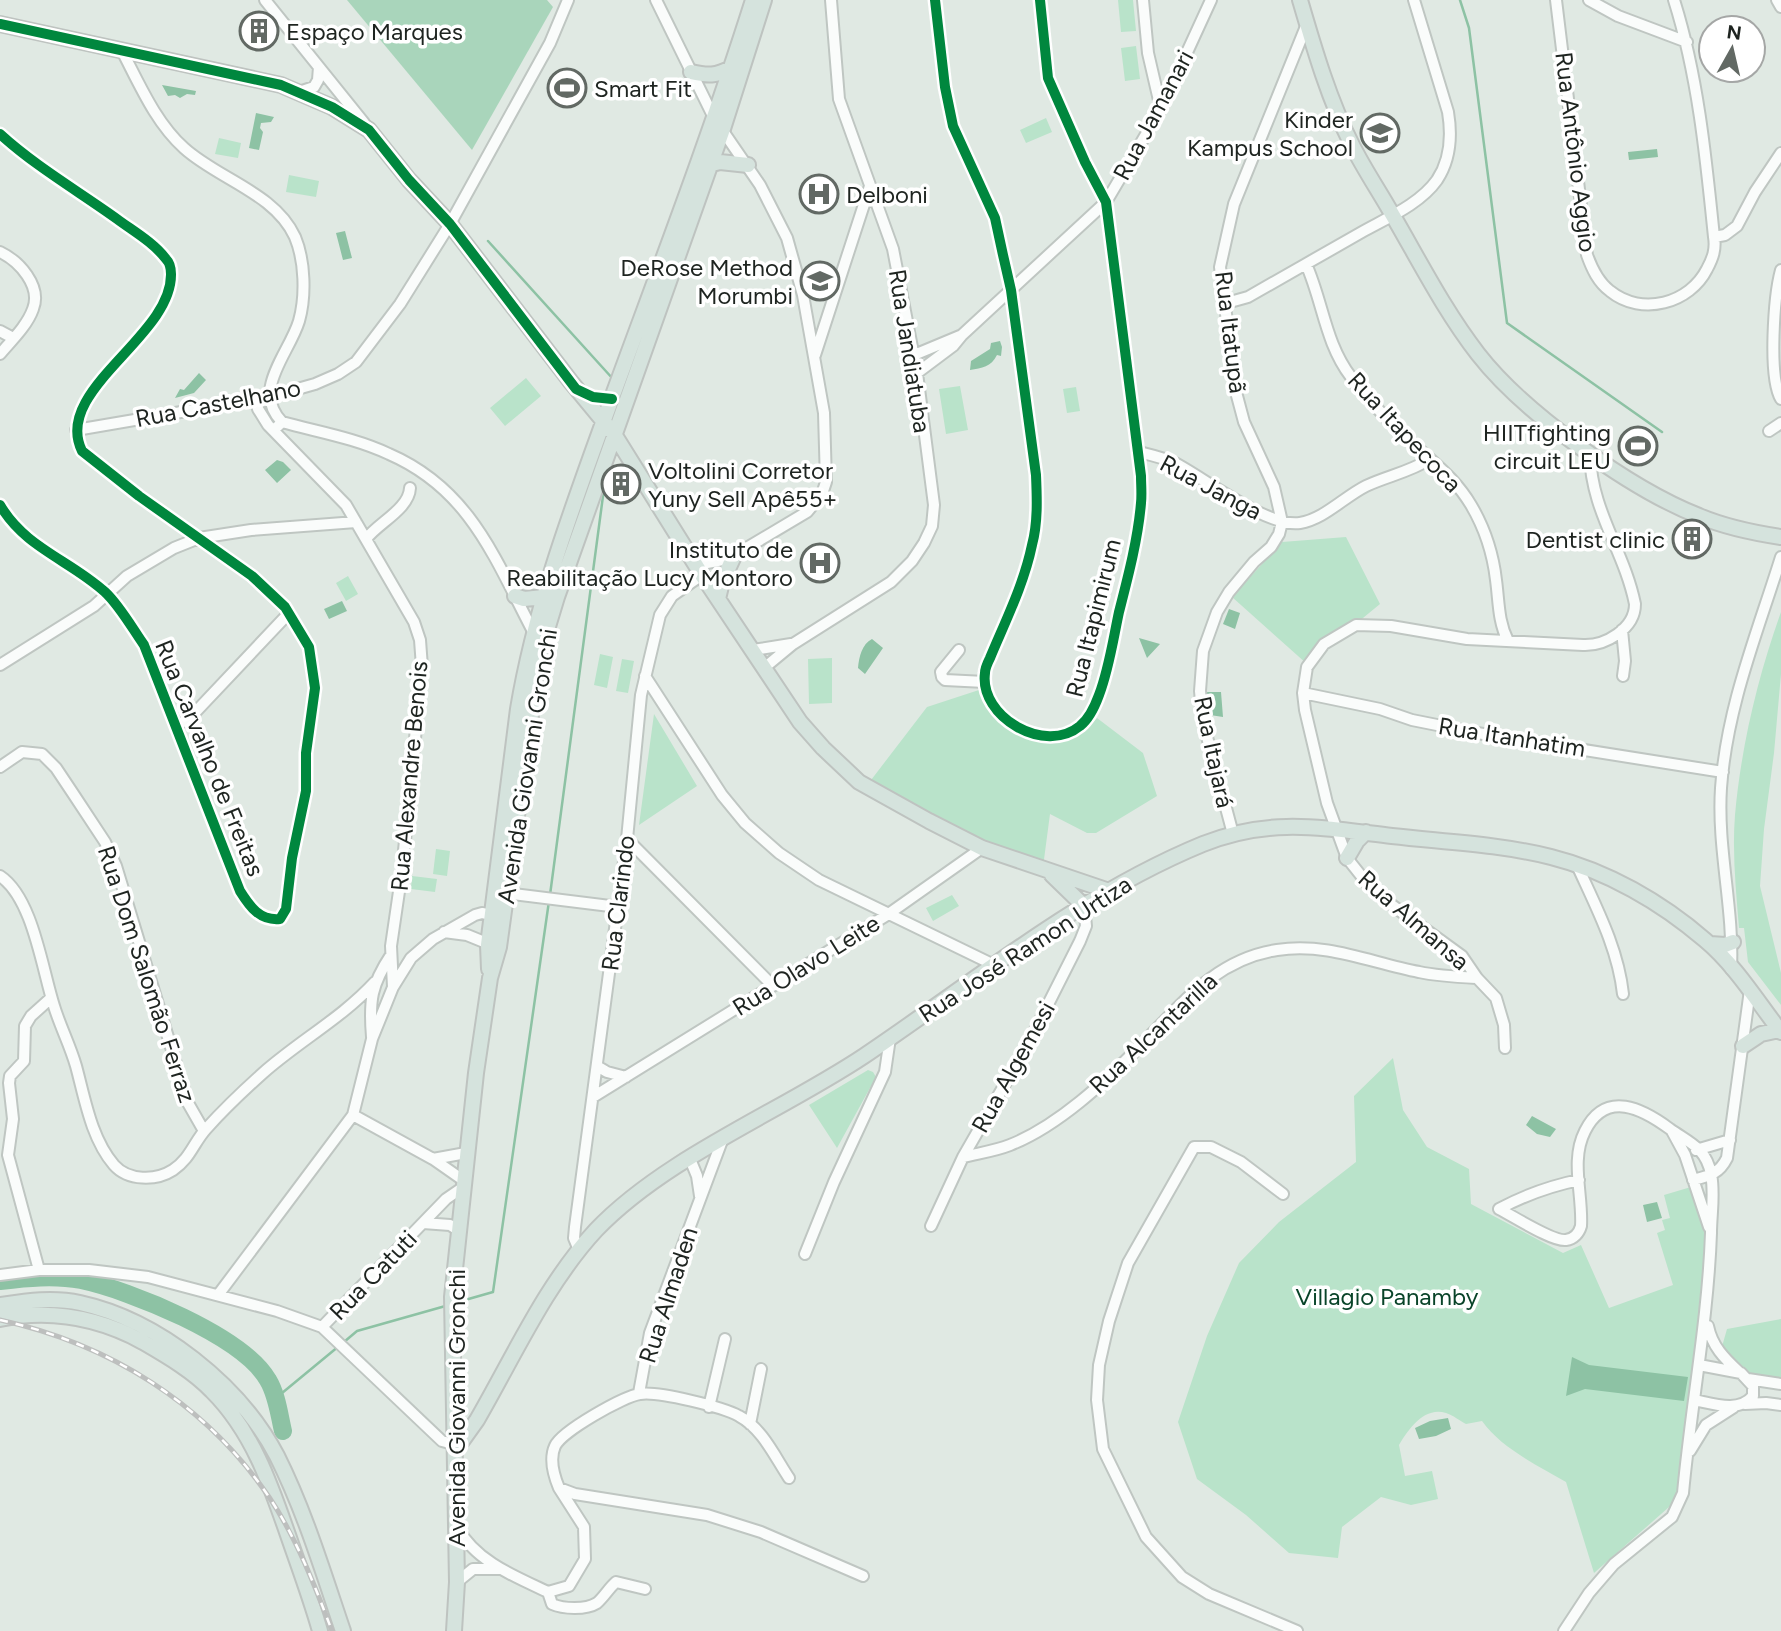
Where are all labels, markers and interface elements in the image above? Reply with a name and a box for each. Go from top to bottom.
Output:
building icon: Espaço Marques [238,10,280,52]
north arrow [1697,14,1767,84]
place label: Espaço Marques [286,17,463,46]
text: N [1725,20,1743,45]
street label: Rua Jamanari [1107,45,1199,185]
street label: Rua Antônio Aggio [1549,50,1603,254]
sports icon: Smart Fit [546,67,588,109]
place label: Smart Fit [594,74,692,103]
place label: Kinder Kampus School [1187,105,1353,162]
school or university icon: Kinder Kampus School [1359,112,1401,154]
hospital icon: Delboni [798,173,840,215]
place label: Delboni [846,180,928,209]
place label: DeRose Method Morumbi [620,253,793,310]
school or university icon: DeRose Method Morumbi [799,260,841,302]
street label: Rua Jandiatuba [883,267,937,435]
street label: Rua Itatupã [1209,269,1253,395]
street label: Rua Itapecoca [1342,366,1468,498]
street label: Rua Castelhano [133,373,303,433]
place label: HIITfighting circuit LEU [1483,418,1611,475]
sports icon: HIITfighting circuit LEU [1617,425,1659,467]
street label: Rua Janga [1155,448,1267,526]
place label: Voltolini Corretor Yuny Sell Apê55+ [648,456,837,513]
building icon: Voltolini Corretor Yuny Sell Apê55+ [600,463,642,505]
building icon: Dentist clinic [1671,518,1713,560]
place label: Dentist clinic [1525,525,1665,554]
place label: Instituto de Reabilitação Lucy Montoro [506,535,793,592]
street label: Rua Itapimirum [1059,536,1127,700]
hospital icon: Instituto de Reabilitação Lucy Montoro [799,542,841,584]
street label: Avenida Giovanni Gronchi [491,626,563,906]
street label: Rua Carvalho de Freitas [149,636,271,880]
street label: Rua Alexandre Benois [384,660,434,892]
street label: Rua Itajará [1188,694,1240,810]
street label: Rua Itanhatim [1436,711,1588,763]
street label: Rua Clarindo [595,834,641,972]
street label: Rua Dom Salomão Ferraz [92,842,202,1106]
street label: Rua Almansa [1353,864,1475,976]
street label: Rua José Ramon Urtiza [913,869,1137,1029]
street label: Rua Olavo Leite [727,908,885,1022]
street label: Rua Alcantarilla [1083,966,1223,1100]
street label: Rua Algemesi [965,996,1061,1138]
street label: Rua Almaden [632,1223,704,1367]
street label: Rua Catuti [323,1224,423,1326]
street label: Avenida Giovanni Gronchi [442,1269,471,1547]
park label: Villagio Panamby [1296,1282,1479,1311]

